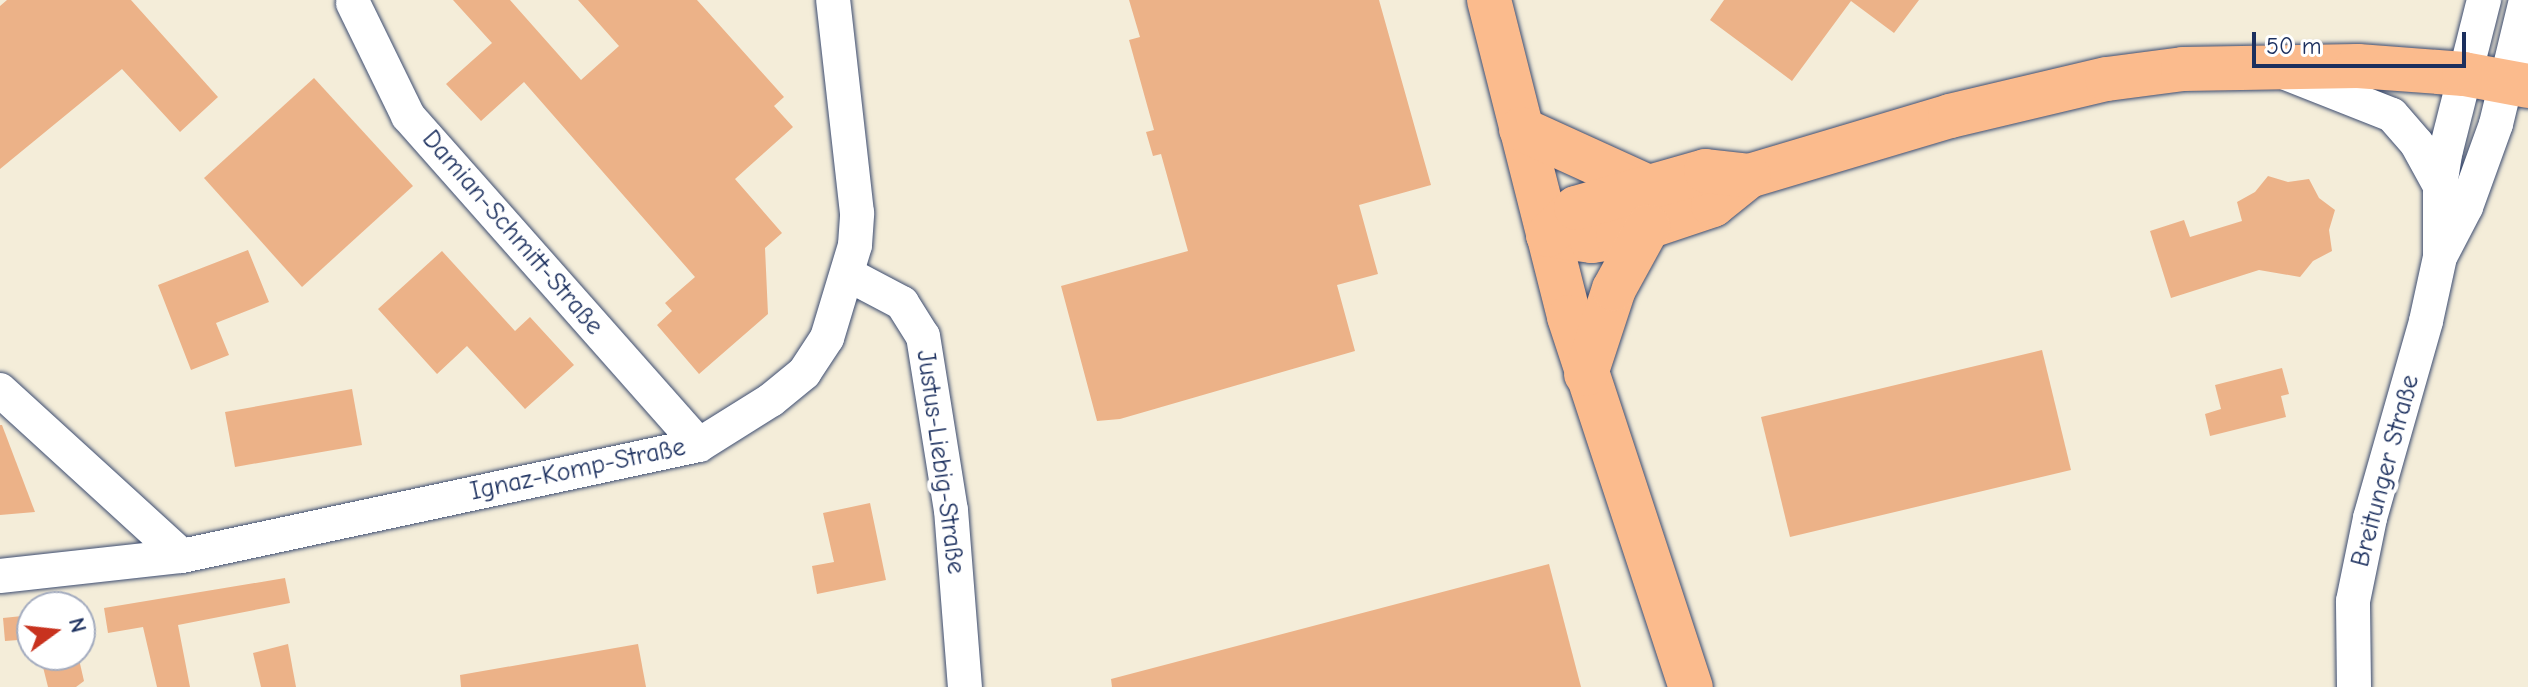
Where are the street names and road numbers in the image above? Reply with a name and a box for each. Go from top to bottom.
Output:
street label: Damian-Schmitt-Straße [415,124,609,342]
street label: Justus-Liebig-Straße [909,348,971,576]
street label: Breitunger Straße [2345,372,2427,570]
street label: Ignaz-Komp-Straße [467,432,689,508]

